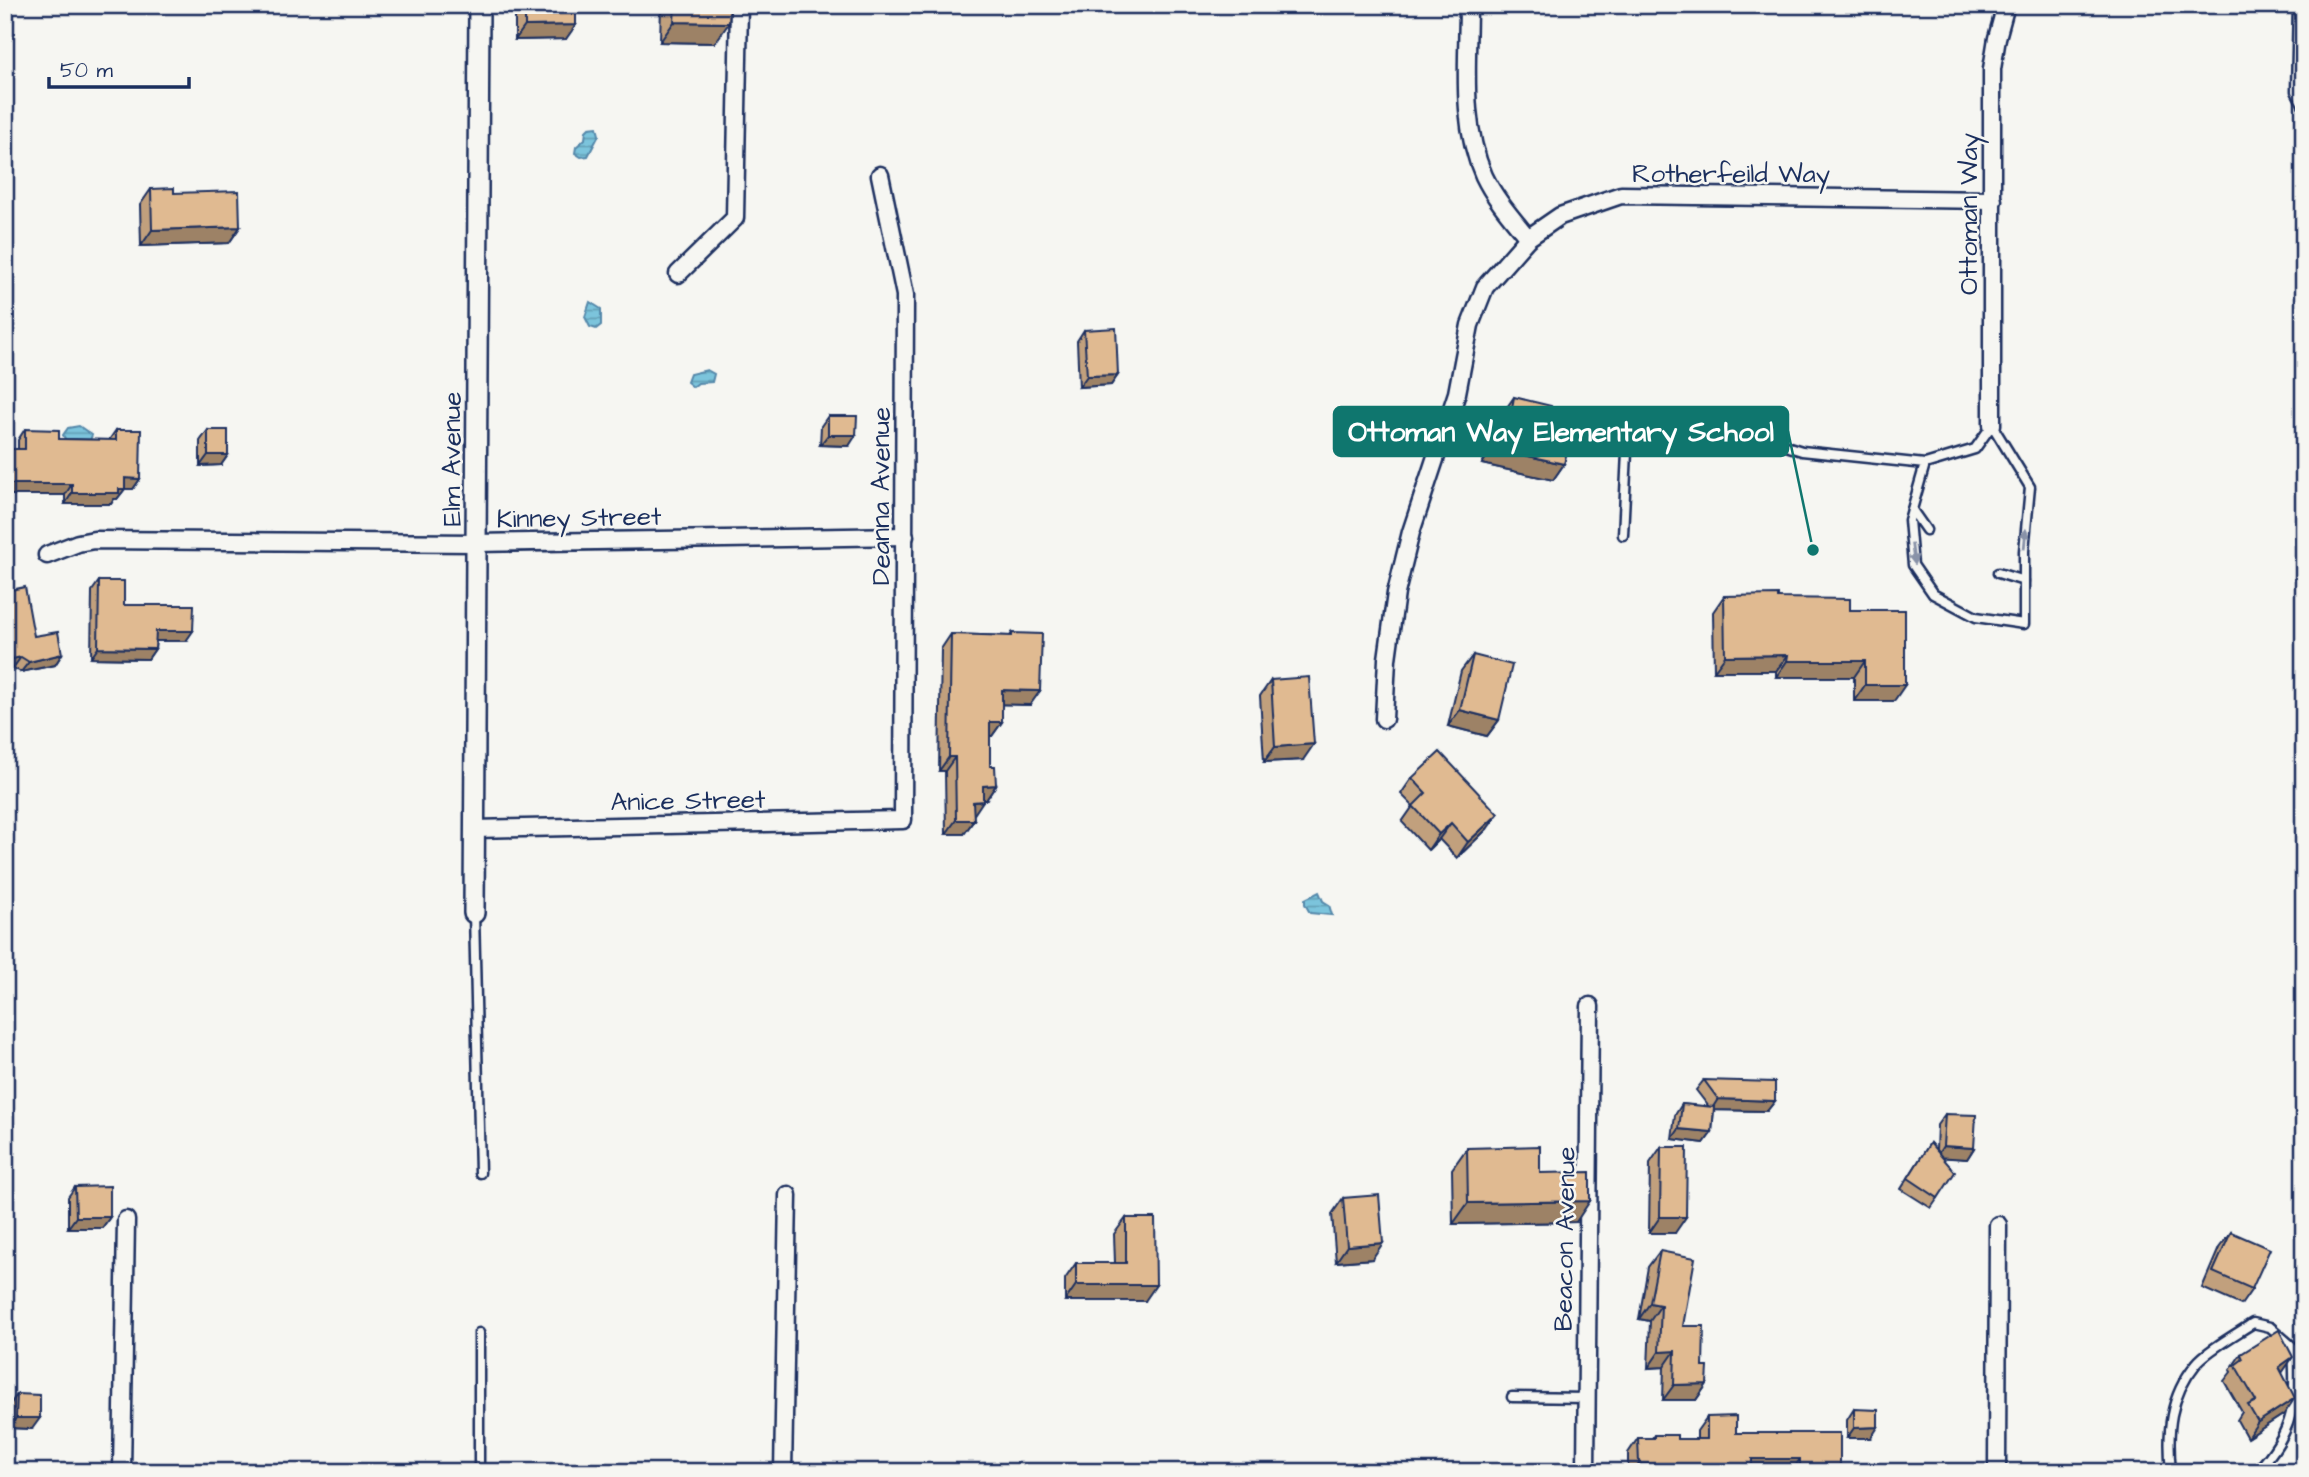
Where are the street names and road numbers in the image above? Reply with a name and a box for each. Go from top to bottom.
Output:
street label: Ottoman Way [1951,133,1989,295]
street label: Rotherfeild Way [1632,156,1830,194]
street label: Elm Avenue [434,392,470,526]
street label: Deanna Avenue [863,407,899,585]
street label: Kinney Street [496,499,662,539]
street label: Anice Street [610,782,766,820]
street label: Beacon Avenue [1545,1146,1585,1332]

